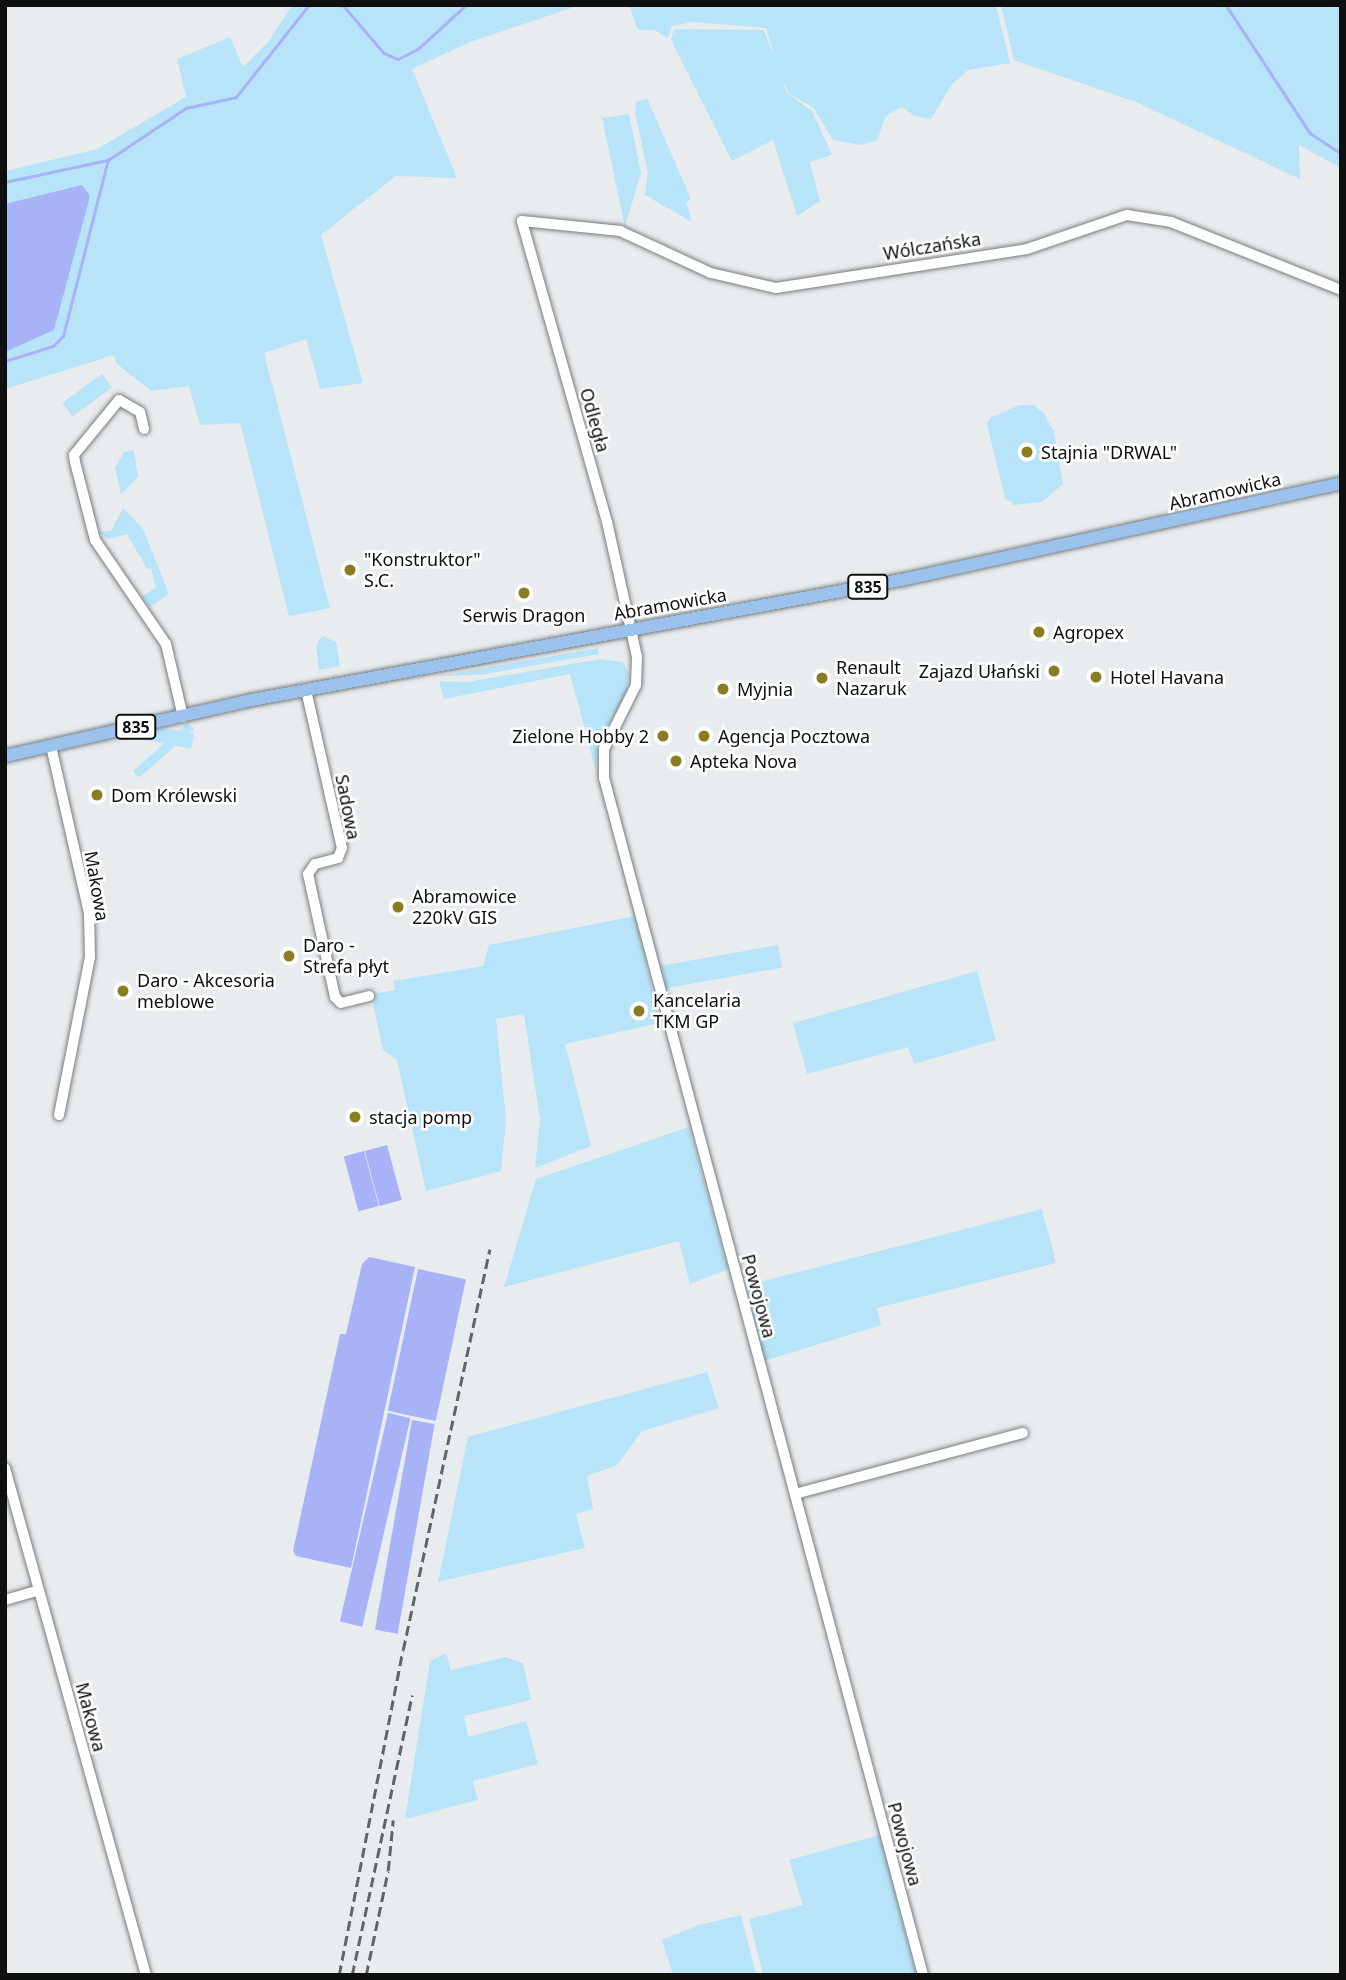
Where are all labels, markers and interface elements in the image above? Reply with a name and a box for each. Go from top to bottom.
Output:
street label: Wólczańska [882,228,982,264]
street label: Odległa [576,385,614,455]
place label: Stajnia "DRWAL" [1041,441,1177,463]
marker: Stajnia "DRWAL" [1019,444,1035,460]
street label: Abramowicka [1167,468,1283,514]
place label: "Konstruktor" S.C. [364,549,481,592]
marker: "Konstruktor" S.C. [342,562,358,578]
road number: 835 [847,574,889,600]
street label: Abramowicka [612,583,728,625]
marker: Serwis Dragon [516,585,532,601]
place label: Serwis Dragon [463,604,585,626]
place label: Agropex [1053,621,1124,643]
marker: Agropex [1031,624,1047,640]
place label: Renault Nazaruk [836,657,907,700]
place label: Zajazd Ułański [919,660,1040,682]
marker: Zajazd Ułański [1046,663,1062,679]
place label: Hotel Havana [1110,666,1224,688]
marker: Hotel Havana [1088,669,1104,685]
marker: Renault Nazaruk [814,670,830,686]
place label: Myjnia [737,678,793,700]
marker: Myjnia [715,681,731,697]
road number: 835 [115,714,157,740]
place label: Zielone Hobby 2 [512,725,649,747]
place label: Agencja Pocztowa [718,725,870,747]
marker: Zielone Hobby 2 [655,728,671,744]
marker: Agencja Pocztowa [696,728,712,744]
place label: Apteka Nova [690,750,797,772]
marker: Apteka Nova [668,753,684,769]
street label: Sadowa [331,773,365,841]
place label: Dom Królewski [111,784,237,806]
marker: Dom Królewski [89,787,105,803]
street label: Makowa [80,849,114,923]
place label: Abramowice 220kV GIS [412,886,517,928]
marker: Abramowice 220kV GIS [390,899,406,915]
place label: Daro - Strefa płyt [303,935,389,978]
marker: Daro - Strefa płyt [281,948,297,964]
place label: Daro - Akcesoria meblowe [137,970,275,1012]
marker: Daro - Akcesoria meblowe [115,983,131,999]
place label: Kancelaria TKM GP [653,990,741,1032]
marker: Kancelaria TKM GP [631,1003,647,1019]
place label: stacja pomp [369,1106,472,1128]
marker: stacja pomp [347,1109,363,1125]
street label: Powojowa [737,1252,781,1340]
street label: Makowa [71,1680,111,1754]
street label: Powojowa [883,1800,927,1888]

